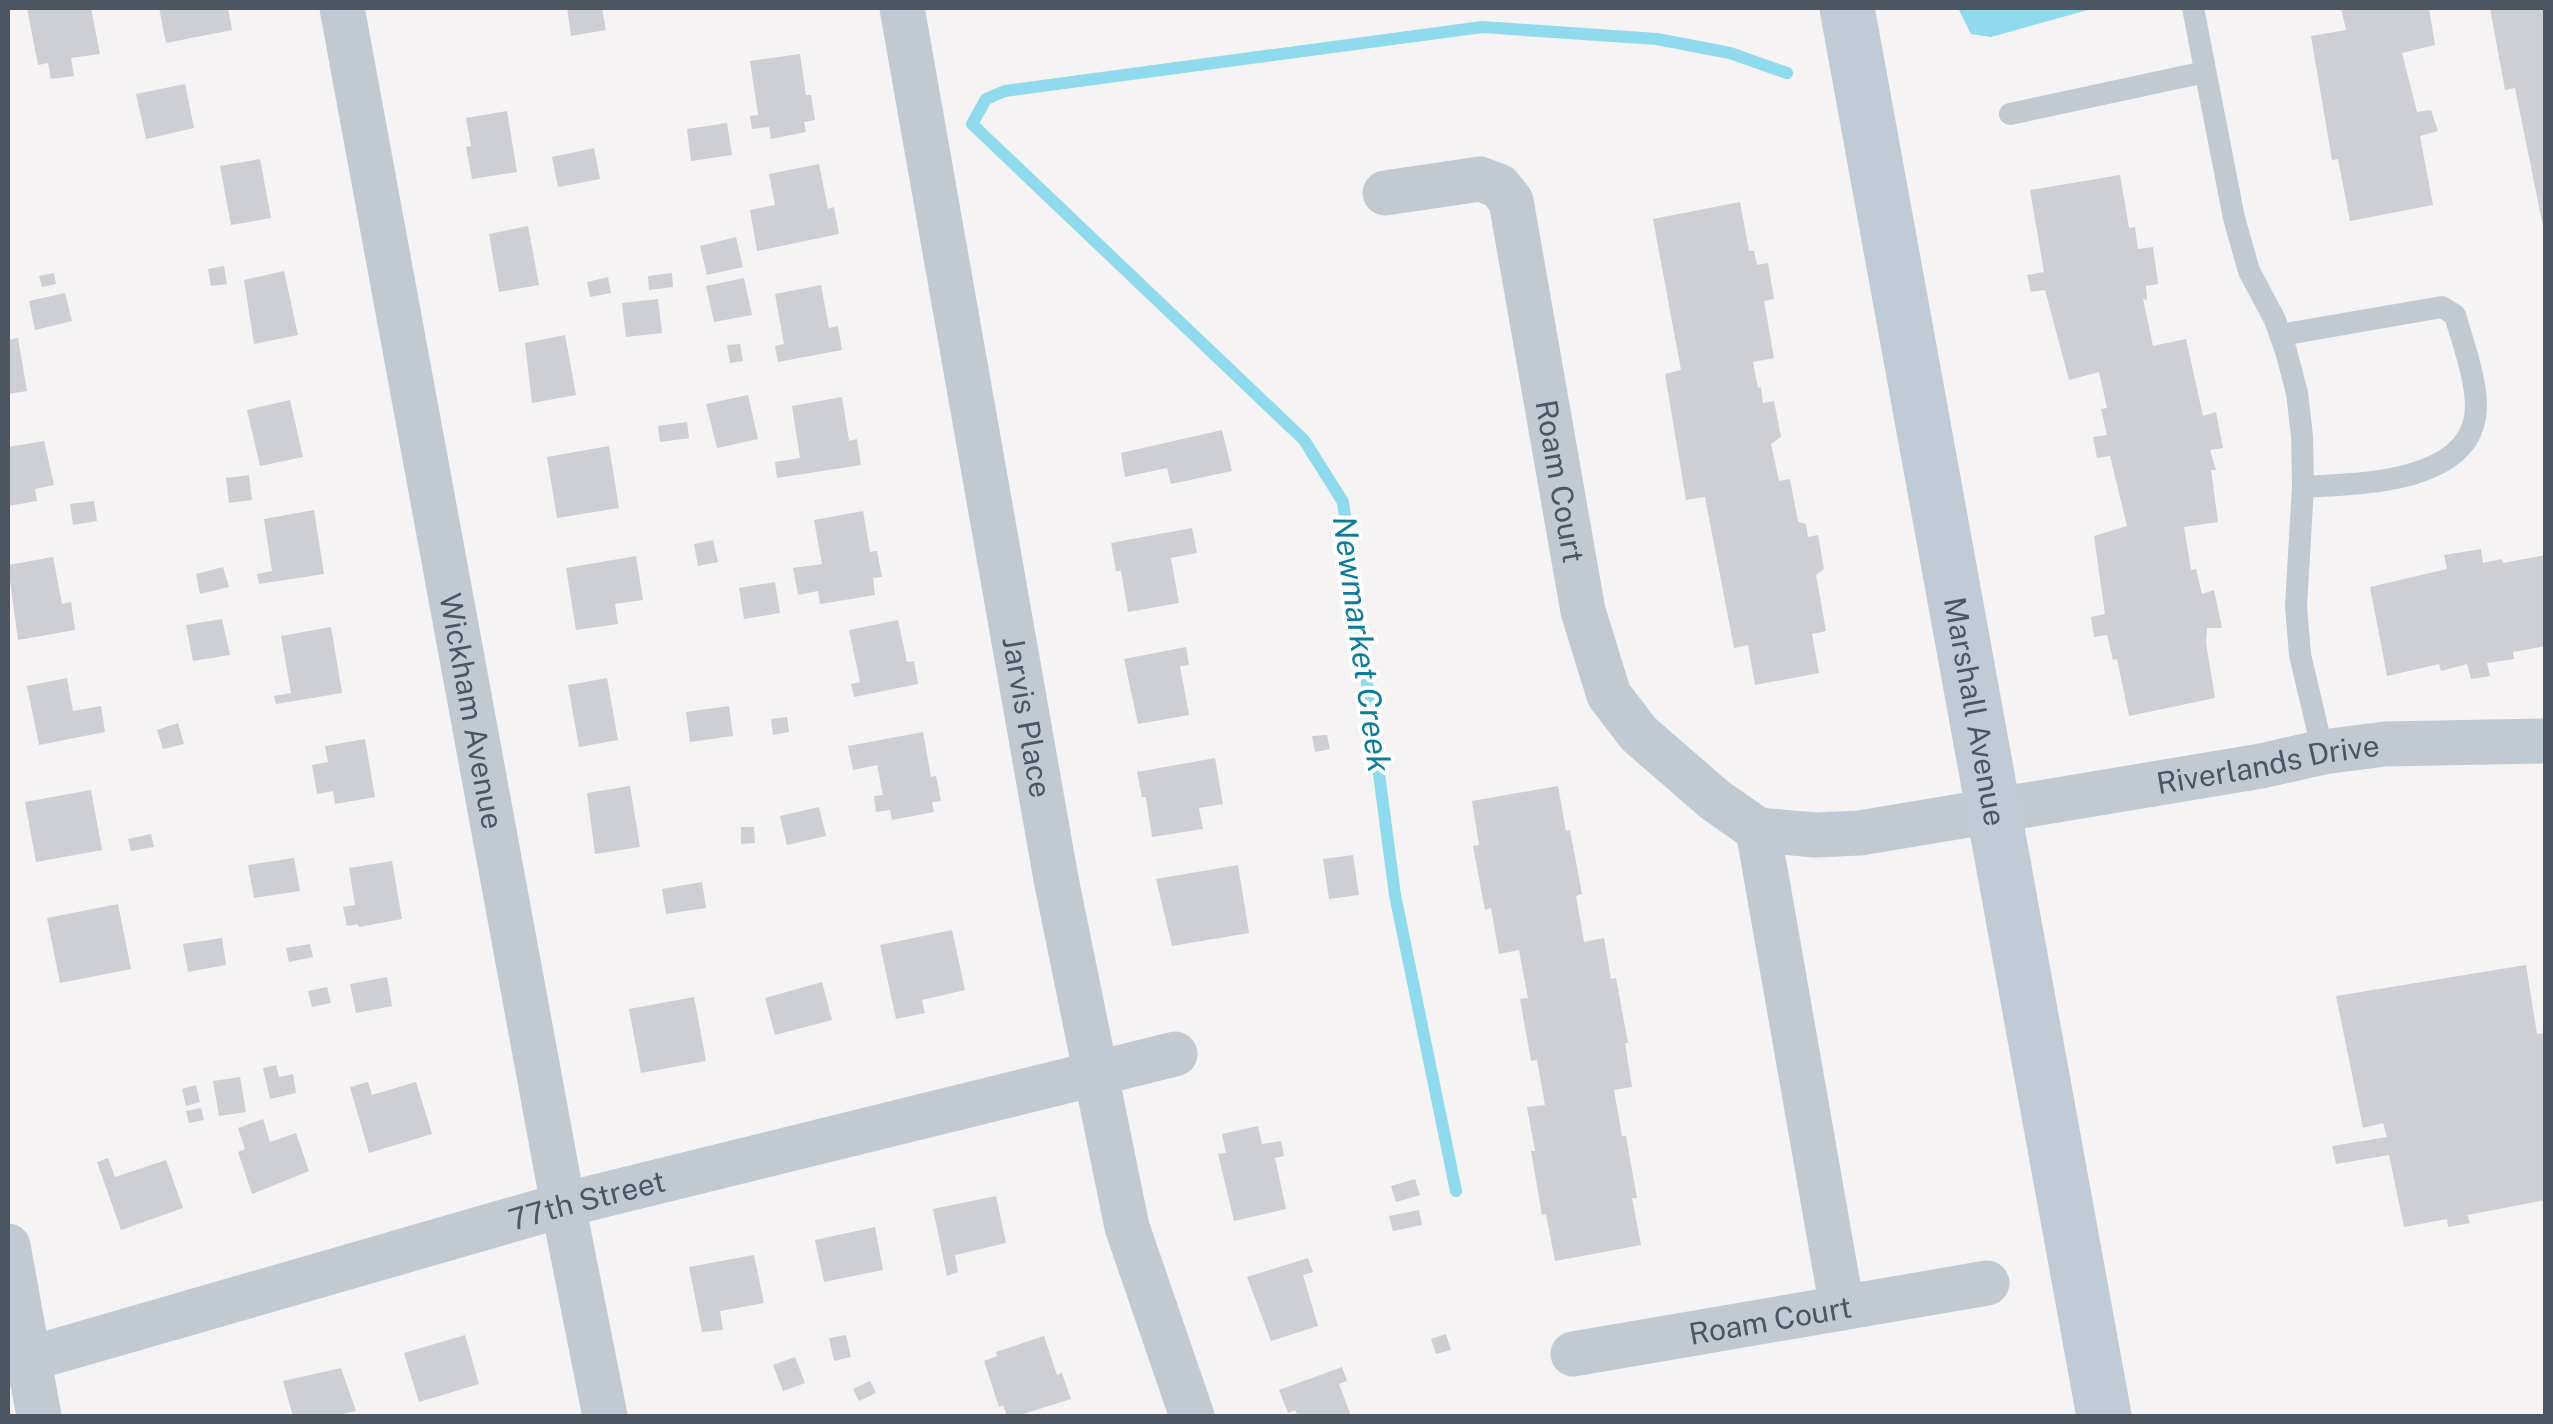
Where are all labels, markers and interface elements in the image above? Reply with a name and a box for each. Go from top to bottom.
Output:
street label: Roam Court [1528,397,1592,565]
water label: Newmarket Creek [1326,514,1398,775]
street label: Wickham Avenue [432,590,511,832]
street label: Marshall Avenue [1937,594,2014,829]
street label: Jarvis Place [995,634,1059,801]
street label: Riverlands Drive [2154,727,2382,801]
street label: 77th Street [504,1162,669,1238]
street label: Roam Court [1686,1289,1854,1352]

